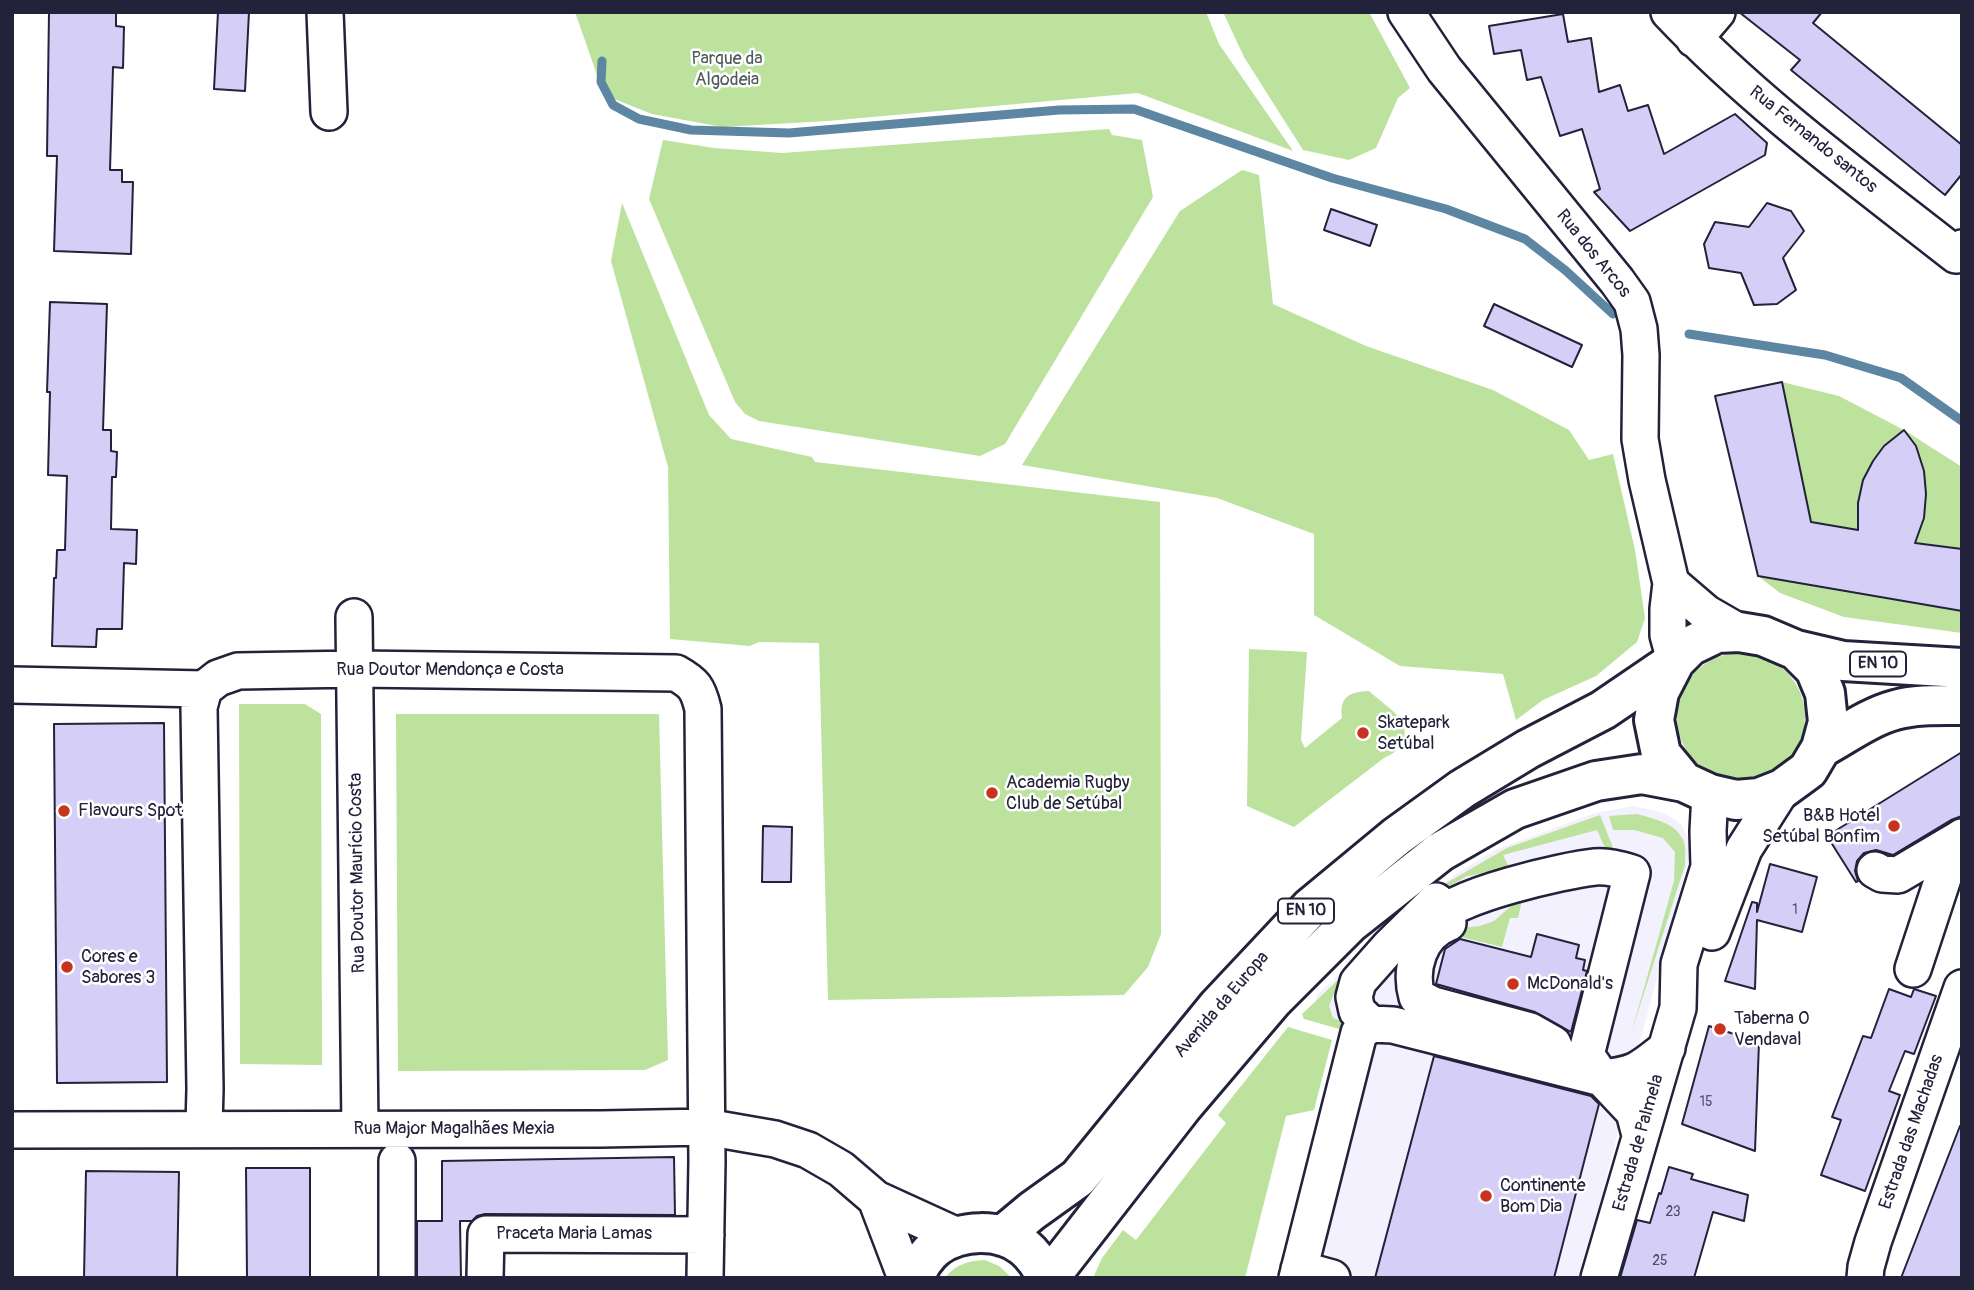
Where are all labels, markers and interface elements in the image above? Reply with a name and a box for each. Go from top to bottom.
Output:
park label: Parque da Algodeia [691,48,763,90]
street label: Rua Fernando santos [1745,82,1881,198]
street label: Rua dos Arcos [1551,206,1635,302]
road number: EN 10 [1850,652,1906,677]
street label: Rua Doutor Mendonça e Costa [336,659,564,681]
place label: Skatepark Setúbal [1377,712,1450,754]
marker: Skatepark Setúbal [1355,725,1371,741]
street label: Rua Doutor Maurício Costa [345,772,371,974]
place label: Academia Rugby Club de Setúbal [1006,772,1129,814]
marker: Academia Rugby Club de Setúbal [984,785,1000,801]
place label: Flavours Spot [78,800,183,822]
marker: Flavours Spot [56,803,72,819]
place label: B&B Hotel Setúbal Bonfim [1762,805,1880,848]
marker: B&B Hotel Setúbal Bonfim [1886,818,1902,834]
road number: EN 10 [1278,898,1334,923]
house number: 1 [1792,902,1798,918]
place label: Cores e Sabores 3 [81,946,155,988]
street label: Avenida da Europa [1170,947,1274,1063]
marker: Cores e Sabores 3 [59,959,75,975]
place label: McDonald's [1527,973,1613,995]
marker: McDonald's [1505,976,1521,992]
place label: Taberna O Vendaval [1734,1008,1809,1050]
marker: Taberna O Vendaval [1712,1021,1728,1037]
street label: Estrada das Machadas [1875,1052,1949,1212]
street label: Estrada de Palmela [1609,1072,1669,1214]
house number: 15 [1699,1094,1713,1110]
street label: Rua Major Magalhães Mexia [353,1118,555,1140]
place label: Continente Bom Dia [1500,1175,1586,1218]
marker: Continente Bom Dia [1478,1188,1494,1204]
house number: 23 [1665,1204,1681,1220]
street label: Praceta Maria Lamas [496,1223,652,1245]
house number: 25 [1652,1253,1668,1269]

